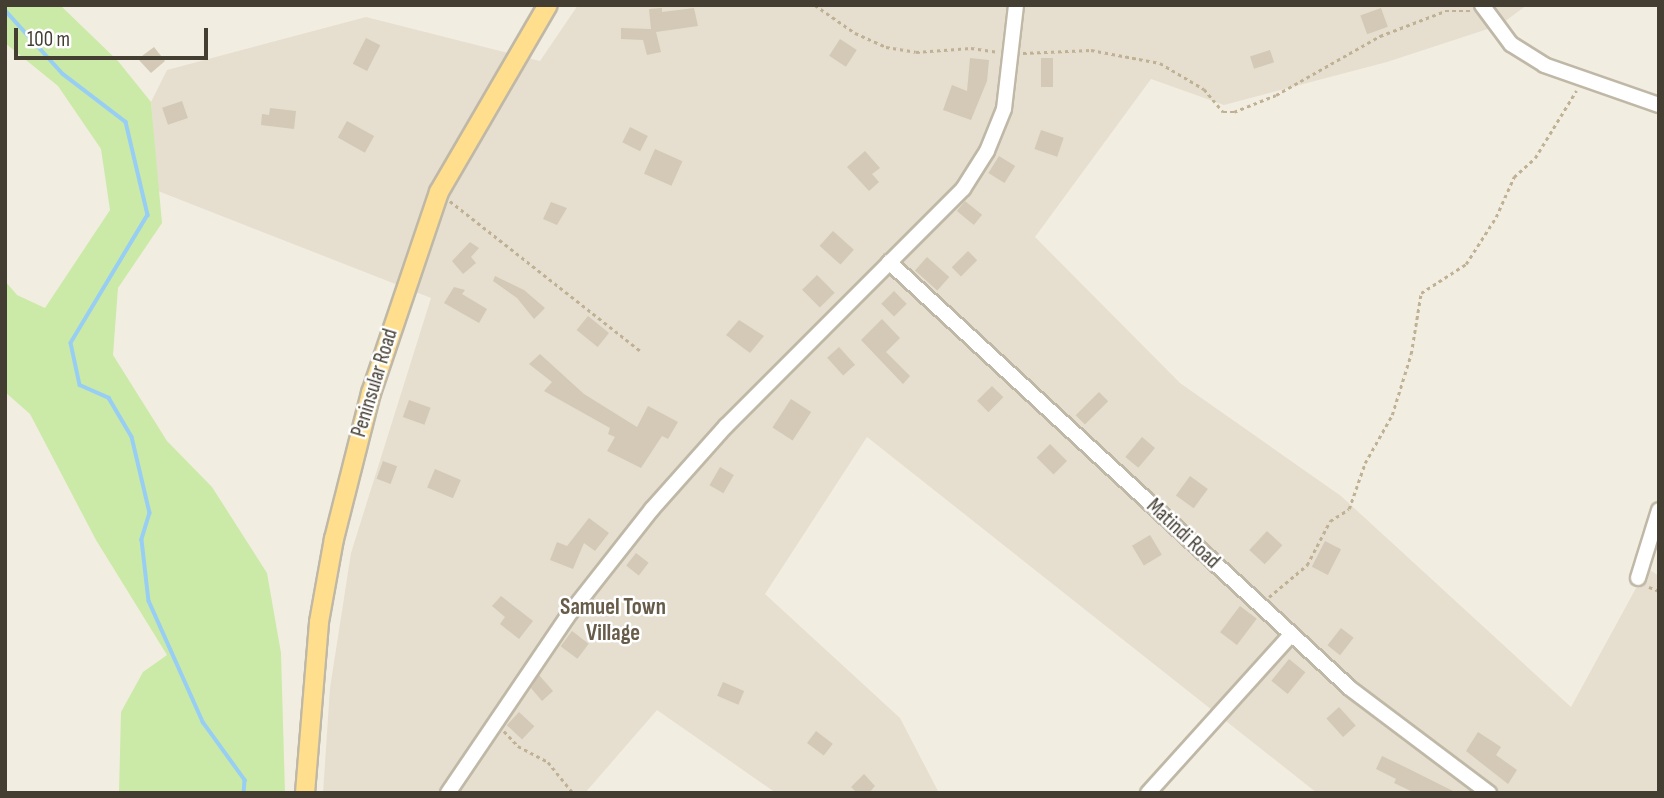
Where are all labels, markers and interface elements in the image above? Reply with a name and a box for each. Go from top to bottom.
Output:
scale bar [18,14,212,58]
text: 100 m [27,27,70,52]
street label: Peninsular Road [347,326,403,440]
street label: Matindi Road [1141,494,1225,574]
district label: Samuel Town Village [560,593,666,647]

